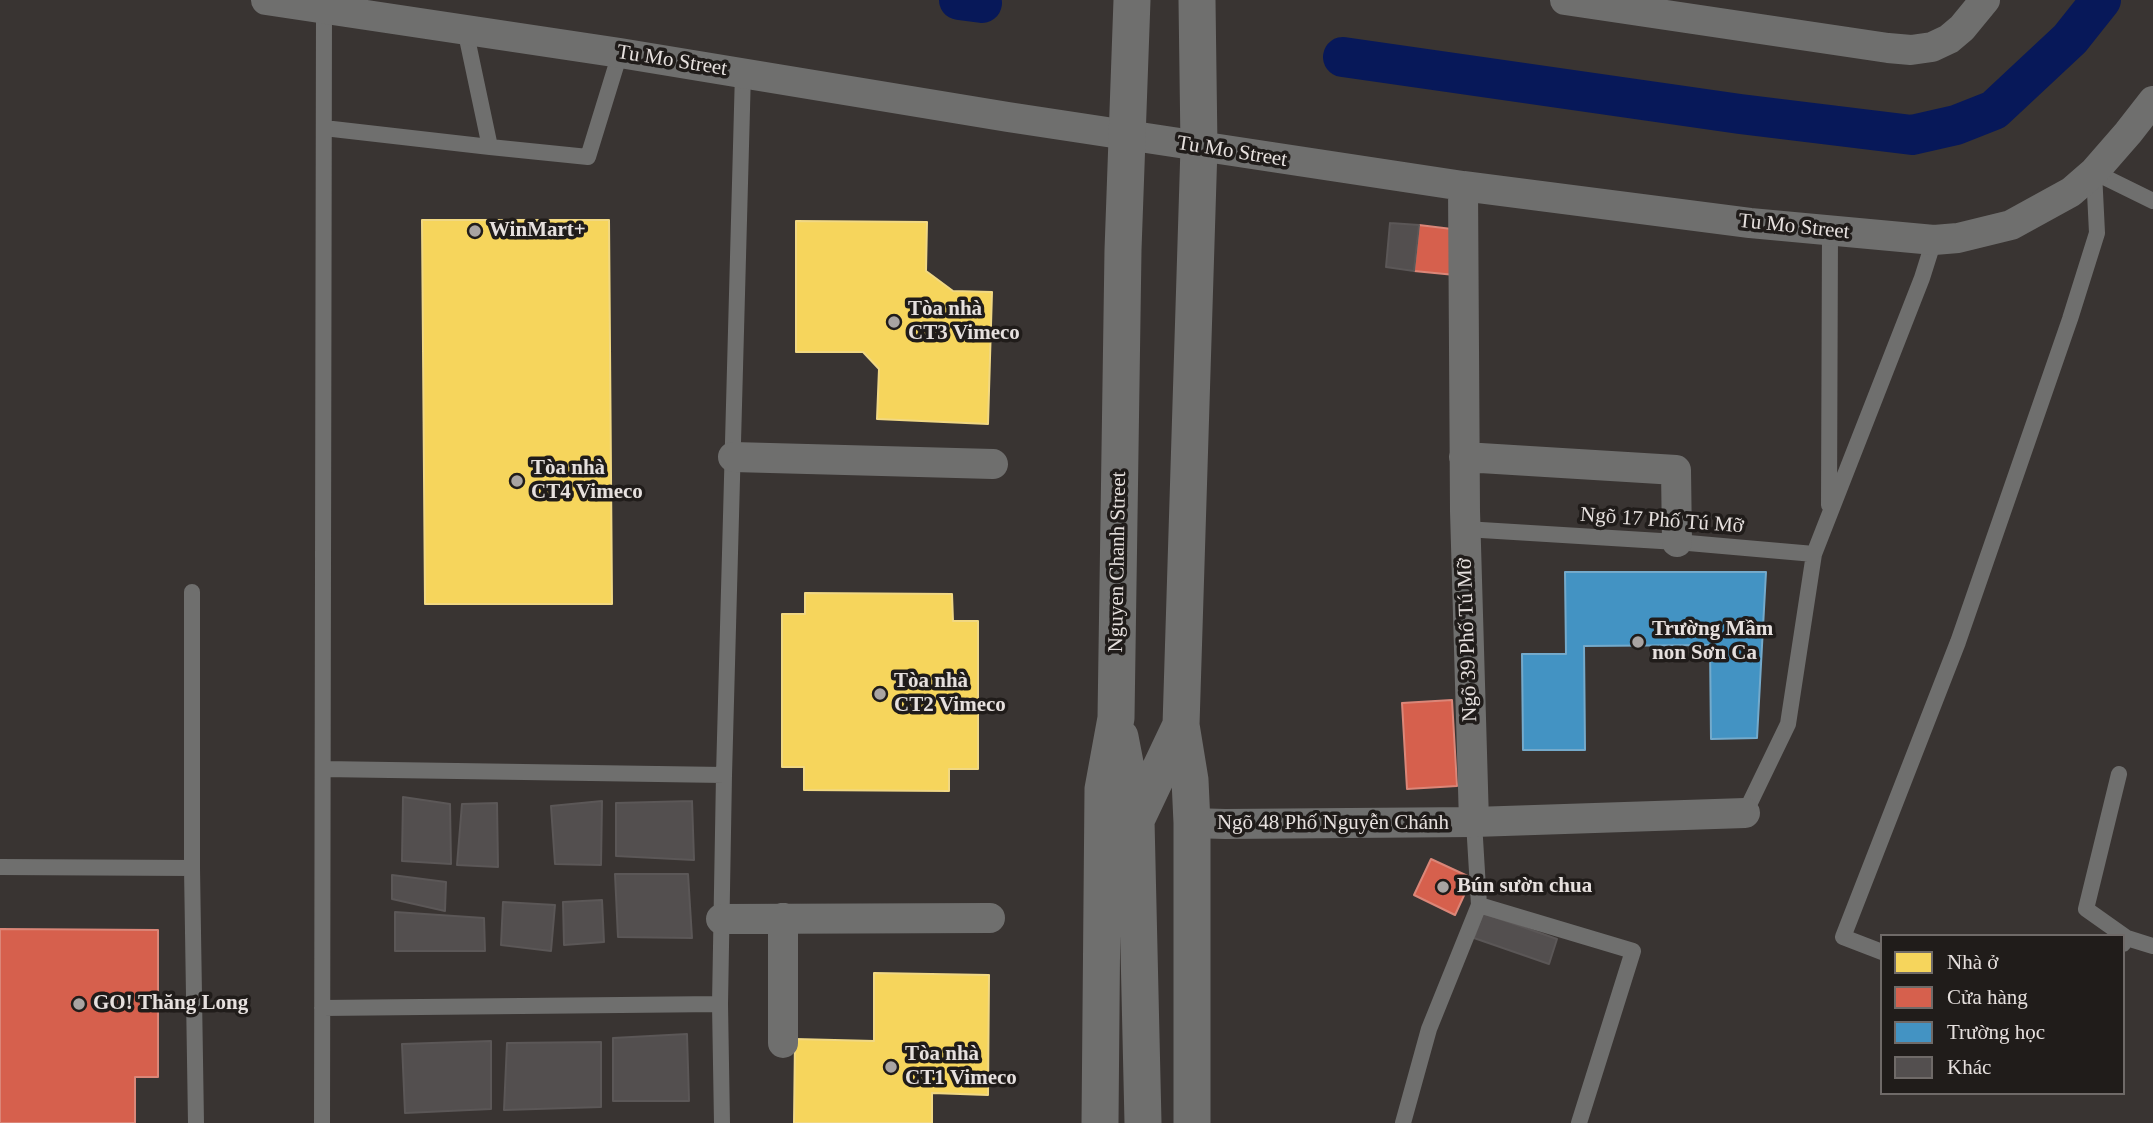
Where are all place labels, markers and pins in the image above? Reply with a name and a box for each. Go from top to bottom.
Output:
place label: WinMart+ [489,218,586,244]
marker: WinMart+ [467,223,483,239]
place label: Tòa nhà CT3 Vimeco [908,297,1020,347]
marker: Tòa nhà CT3 Vimeco [886,314,902,330]
place label: Tòa nhà CT4 Vimeco [531,456,643,506]
marker: Tòa nhà CT4 Vimeco [509,473,525,489]
place label: Trường Mầm non Sơn Ca [1652,617,1773,667]
marker: Trường Mầm non Sơn Ca [1630,634,1646,650]
place label: Tòa nhà CT2 Vimeco [894,669,1006,719]
marker: Tòa nhà CT2 Vimeco [872,686,888,702]
place label: Bún sườn chua [1457,874,1592,900]
marker: Bún sườn chua [1435,879,1451,895]
place label: GO! Thăng Long [93,991,248,1017]
marker: GO! Thăng Long [71,996,87,1012]
place label: Tòa nhà CT1 Vimeco [905,1042,1017,1092]
marker: Tòa nhà CT1 Vimeco [883,1059,899,1075]

